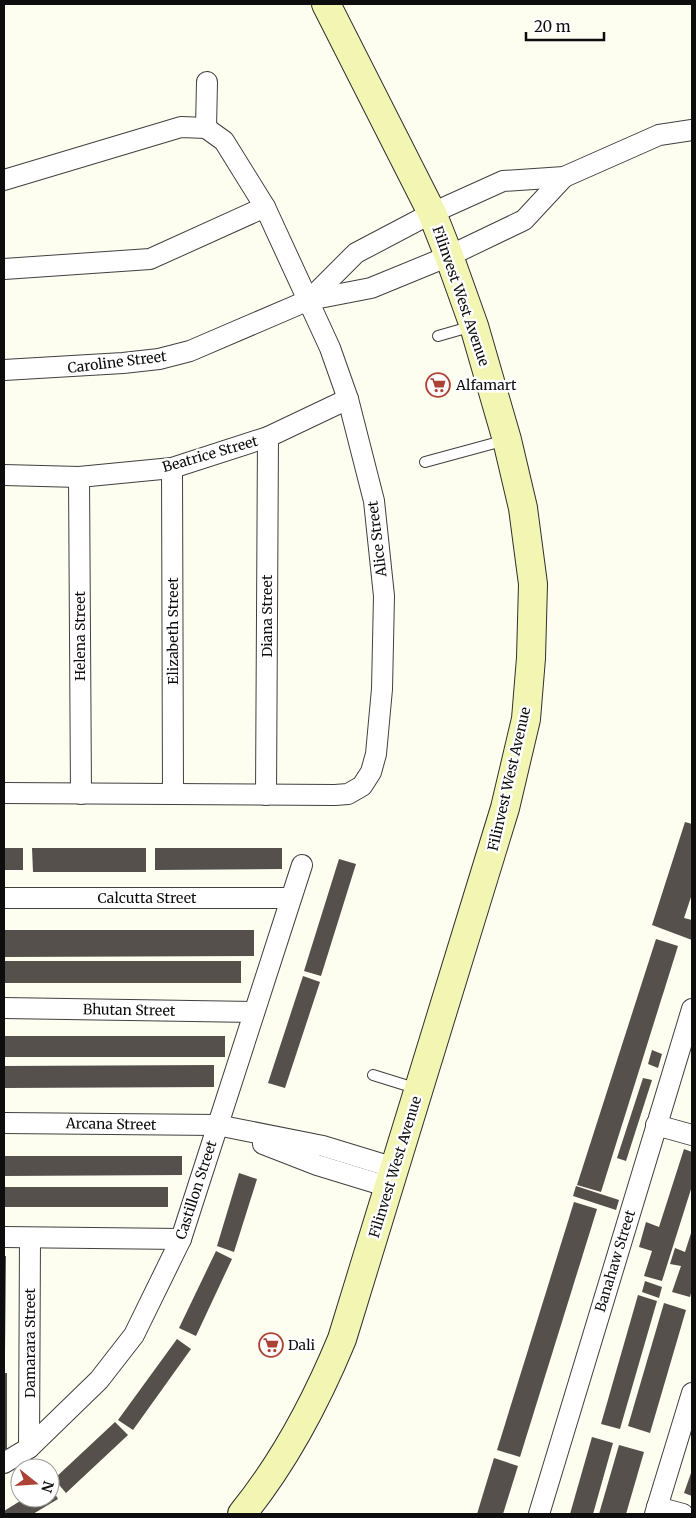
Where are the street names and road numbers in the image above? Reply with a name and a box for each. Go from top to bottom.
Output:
street label: Filinvest West Avenue [429,224,493,368]
street label: Caroline Street [66,347,168,377]
street label: Beatrice Street [160,432,260,476]
street label: Alice Street [363,499,391,579]
street label: Diana Street [258,574,276,657]
street label: Elizabeth Street [164,577,182,685]
street label: Helena Street [71,590,89,681]
street label: Filinvest West Avenue [484,705,534,853]
street label: Calcutta Street [98,889,197,907]
street label: Bhutan Street [83,1000,176,1020]
street label: Filinvest West Avenue [365,1094,425,1240]
street label: Arcana Street [65,1114,157,1134]
street label: Castillon Street [171,1138,221,1242]
street label: Banahaw Street [591,1207,639,1314]
street label: Damarara Street [21,1287,39,1398]

